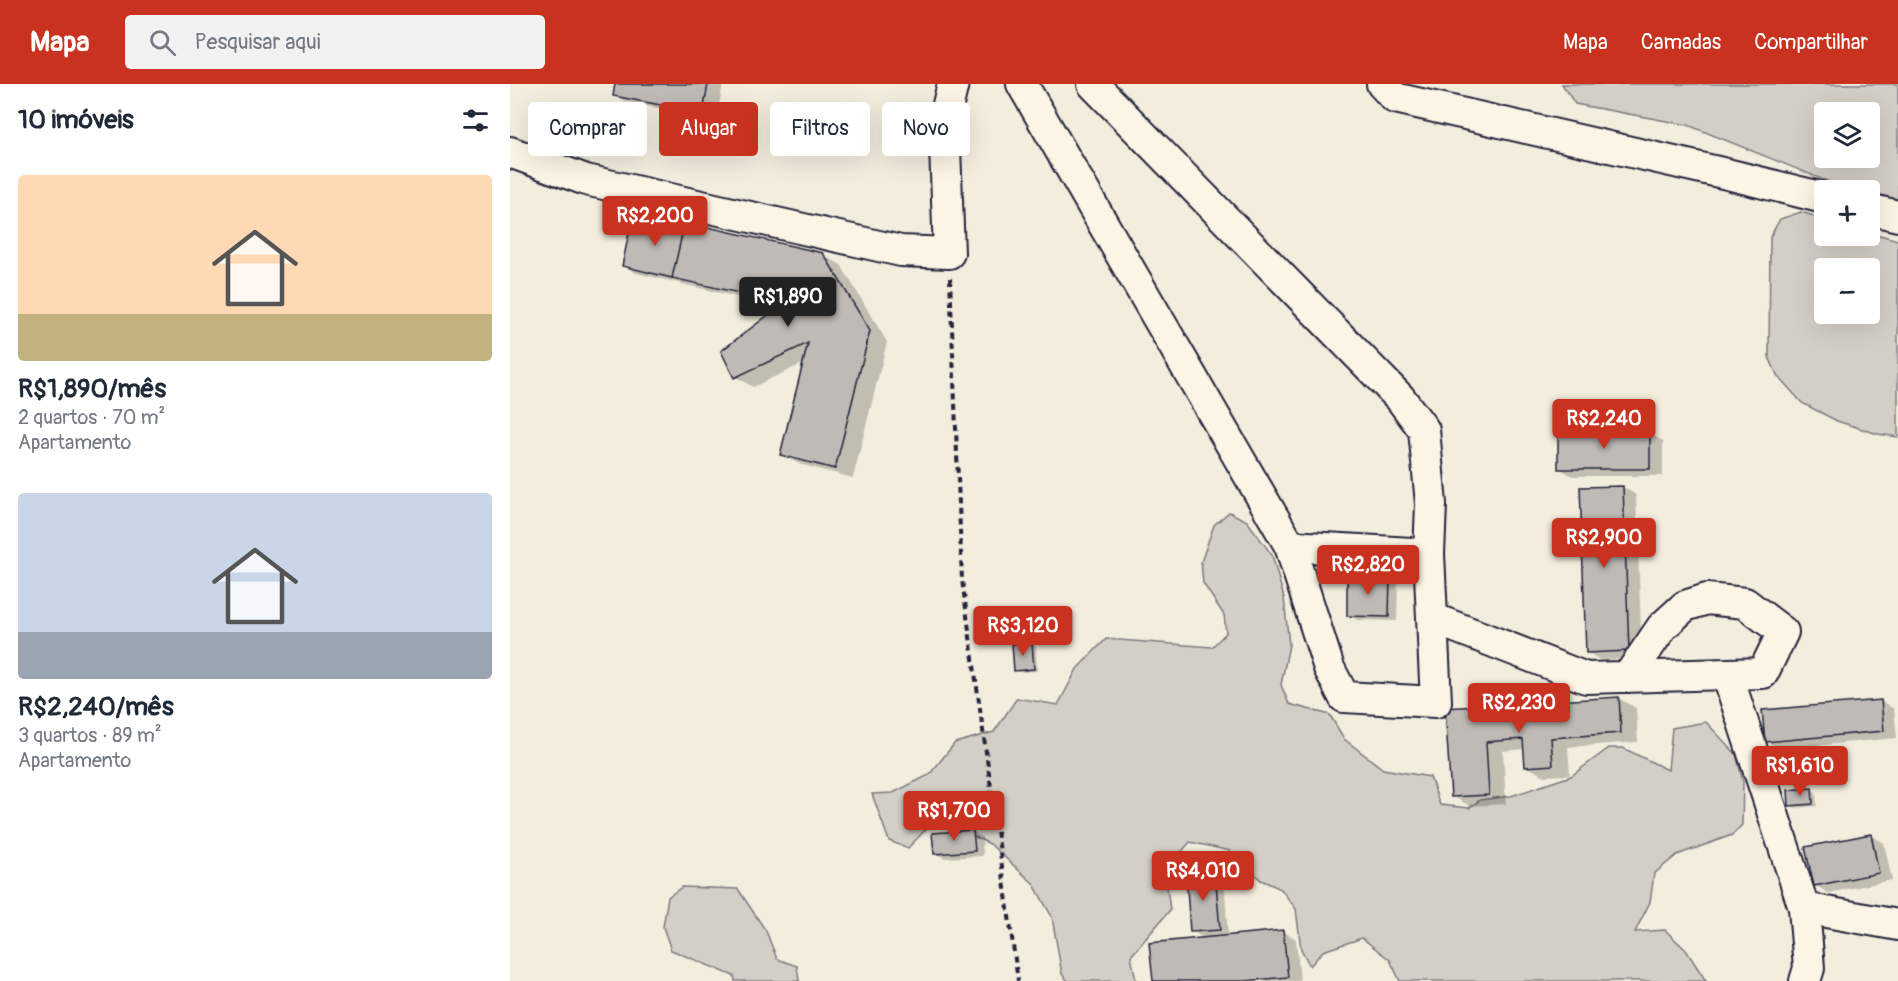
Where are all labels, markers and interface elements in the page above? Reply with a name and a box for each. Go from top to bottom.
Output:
search box [125,15,545,69]
text: Mapa [30,25,89,60]
icon: search [146,26,179,59]
text: Pesquisar aqui [194,28,321,56]
text: Mapa [1563,29,1608,56]
text: Camadas [1641,29,1721,56]
text: Compartilhar [1754,29,1868,56]
chip: Comprar [528,102,647,156]
chip: Alugar [659,102,758,156]
chip: Filtros [770,102,870,156]
chip: Novo [882,102,970,156]
map controls [1814,102,1880,324]
button: layers [1814,102,1880,168]
text: 10 imóveis [18,104,134,136]
icon: filters [459,104,492,137]
button: + [1814,180,1880,246]
pin: R$2,200 [600,196,710,247]
text: R$2,200 [616,203,694,228]
icon: home [201,214,309,322]
button: − [1814,258,1880,324]
pin: R$1,890 [733,277,843,328]
text: R$1,890 [753,284,823,309]
text: R$1,890/mês [18,373,166,405]
pin: R$2,240 [1549,399,1659,450]
text: 2 quartos · 70 m² [18,405,165,430]
text: R$2,240 [1566,406,1642,431]
text: Apartamento [18,430,131,455]
pin: R$2,900 [1549,518,1659,569]
text: R$2,900 [1566,525,1642,550]
icon: home [201,532,309,640]
pin: R$2,820 [1313,545,1423,596]
text: R$2,820 [1331,552,1405,577]
pin: R$3,120 [968,606,1078,657]
text: R$3,120 [987,613,1059,638]
pin: R$2,230 [1464,683,1574,734]
text: R$2,230 [1482,690,1556,715]
text: R$2,240/mês [18,691,174,723]
text: 3 quartos · 89 m² [18,723,162,748]
pin: R$1,610 [1745,746,1855,797]
text: Apartamento [18,748,131,773]
text: R$1,610 [1766,753,1834,778]
pin: R$1,700 [899,791,1009,842]
text: R$1,700 [917,798,991,823]
pin: R$4,010 [1148,851,1258,902]
text: R$4,010 [1166,858,1240,883]

